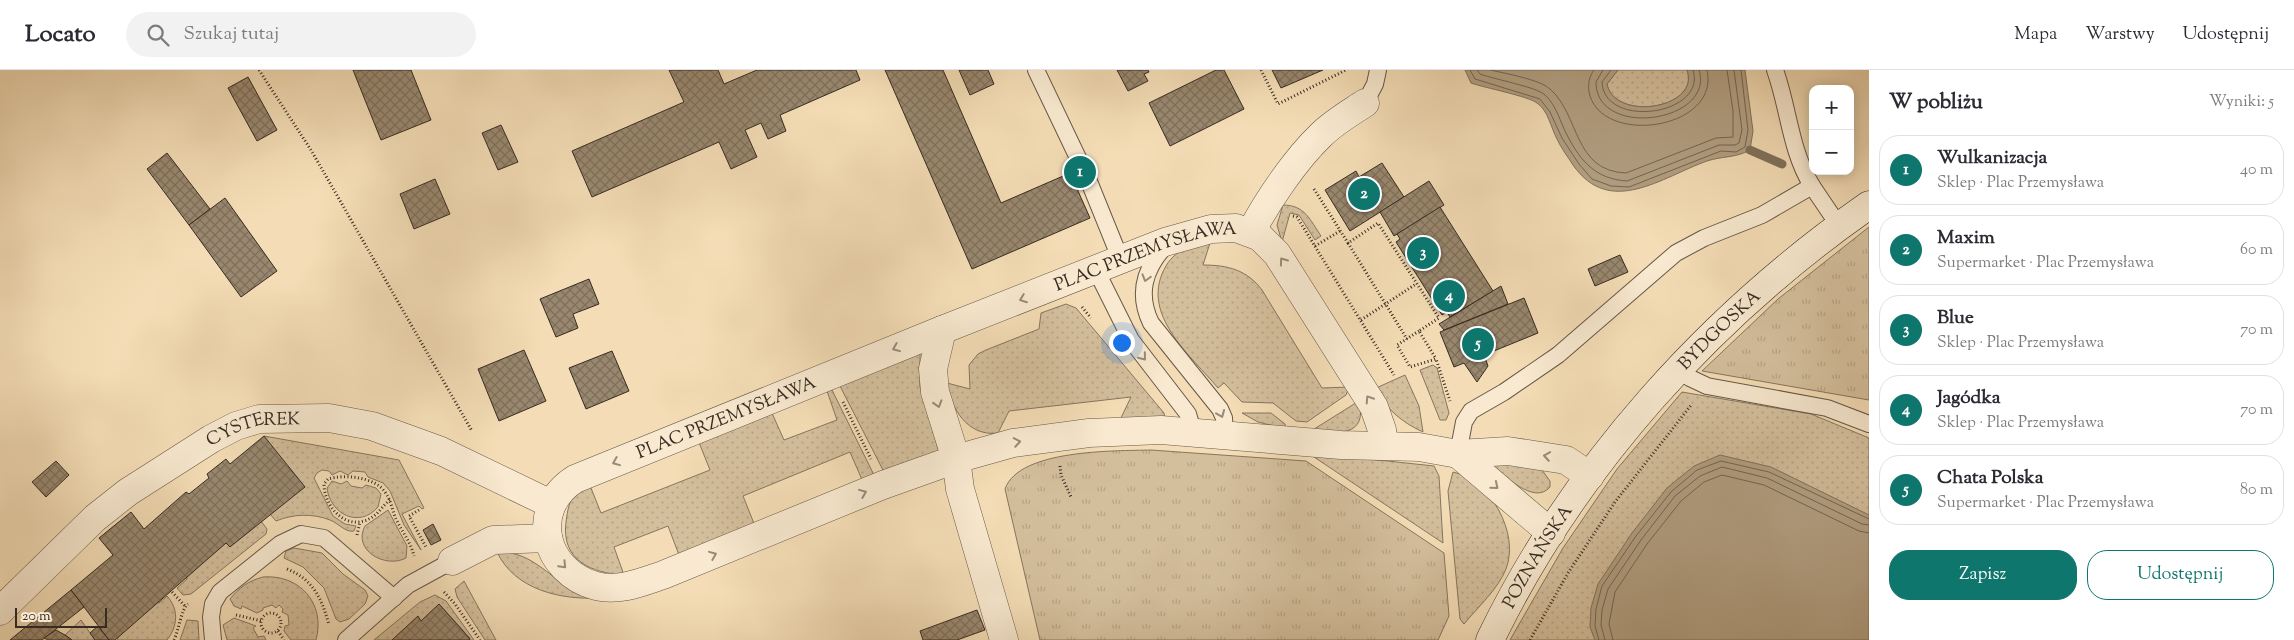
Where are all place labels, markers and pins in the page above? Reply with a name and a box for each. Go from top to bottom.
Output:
pin: 1 [1064,153,1096,191]
pin: 2 [1348,175,1380,213]
pin: 3 [1407,234,1439,272]
pin: 4 [1433,277,1465,315]
pin: 5 [1462,325,1494,363]

